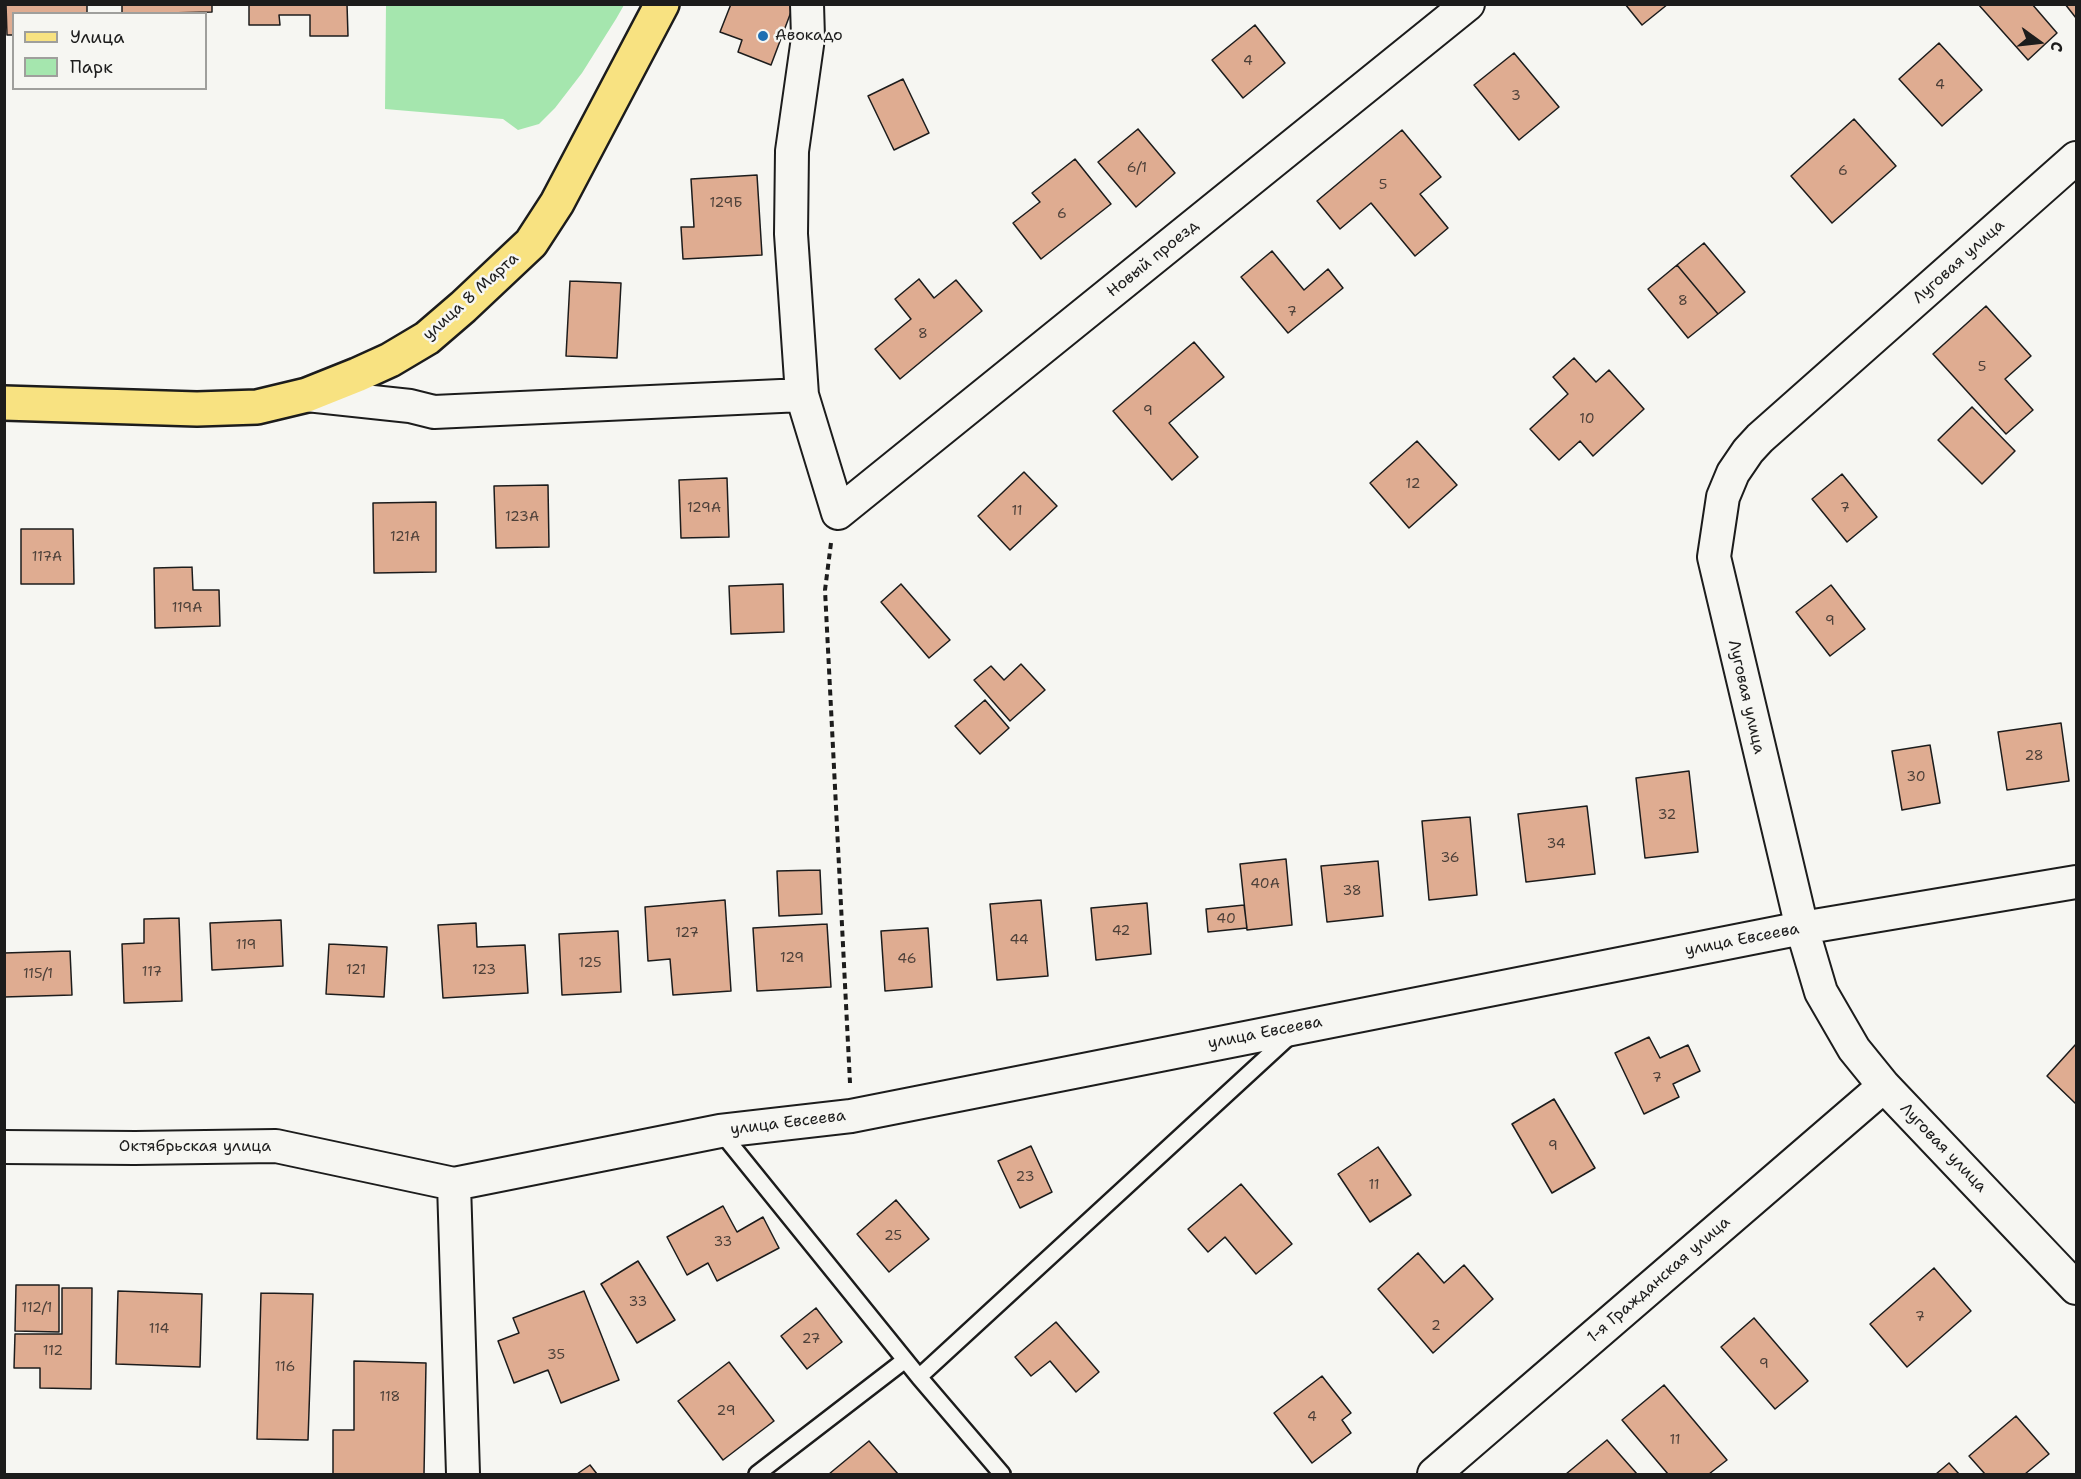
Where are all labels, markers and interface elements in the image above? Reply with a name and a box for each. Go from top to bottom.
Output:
legend [12,12,207,90]
north arrow [2009,12,2069,72]
text: Улица [70,25,124,49]
place label: Авокадо [775,26,843,46]
marker: Авокадо [756,29,770,43]
text: С [2045,39,2068,54]
house number: 4 [1243,53,1253,69]
text: Парк [70,55,113,79]
house number: 4 [1935,77,1945,93]
house number: 3 [1511,88,1521,104]
house number: 6/1 [1127,160,1147,176]
house number: 6 [1838,163,1848,179]
house number: 5 [1379,177,1387,193]
house number: 129Б [709,195,743,211]
house number: 6 [1057,206,1067,222]
street label: Новый проезд [1103,216,1203,302]
street label: Луговая улица [1909,216,2009,308]
street label: улица 8 Марта [419,249,523,345]
house number: 8 [1678,293,1688,309]
house number: 7 [1287,304,1297,320]
house number: 8 [918,326,928,342]
house number: 5 [1978,359,1986,375]
house number: 9 [1143,403,1153,419]
house number: 10 [1579,411,1595,427]
house number: 12 [1406,476,1420,492]
house number: 129А [687,500,721,516]
house number: 7 [1840,500,1850,516]
house number: 11 [1011,503,1023,519]
house number: 123А [505,509,539,525]
house number: 121А [390,529,420,545]
house number: 117А [32,549,62,565]
house number: 119А [172,600,202,616]
house number: 9 [1825,613,1835,629]
street label: Луговая улица [1724,638,1768,756]
house number: 28 [2024,748,2044,764]
house number: 30 [1906,769,1926,785]
house number: 32 [1658,807,1676,823]
house number: 34 [1546,836,1566,852]
house number: 36 [1440,850,1460,866]
house number: 40А [1250,876,1280,892]
house number: 38 [1342,883,1362,899]
house number: 40 [1216,911,1236,927]
street label: улица Евсеева [1683,920,1801,960]
house number: 42 [1112,923,1130,939]
house number: 127 [675,925,699,941]
house number: 44 [1009,932,1029,948]
house number: 119 [236,937,256,953]
house number: 129 [780,950,804,966]
house number: 46 [897,951,917,967]
house number: 125 [578,955,602,971]
house number: 121 [346,962,366,978]
house number: 123 [472,962,496,978]
house number: 117 [142,964,162,980]
house number: 115/1 [23,966,53,982]
street label: улица Евсеева [1206,1013,1324,1053]
house number: 7 [1652,1070,1662,1086]
street label: Луговая улица [1896,1099,1990,1197]
street label: улица Евсеева [729,1106,847,1140]
street label: Октябрьская улица [119,1137,271,1157]
house number: 9 [1548,1138,1558,1154]
house number: 23 [1016,1169,1034,1185]
house number: 11 [1368,1177,1380,1193]
street label: 1-я Гражданская улица [1584,1213,1734,1347]
house number: 25 [884,1228,902,1244]
house number: 33 [714,1234,732,1250]
house number: 33 [629,1294,647,1310]
house number: 112/1 [22,1300,52,1316]
house number: 7 [1915,1309,1925,1325]
house number: 2 [1431,1318,1441,1334]
house number: 114 [149,1321,169,1337]
house number: 27 [802,1331,820,1347]
house number: 112 [43,1343,63,1359]
house number: 35 [547,1347,565,1363]
house number: 9 [1759,1356,1769,1372]
house number: 116 [275,1359,295,1375]
house number: 118 [380,1389,400,1405]
house number: 29 [717,1403,735,1419]
house number: 4 [1307,1409,1317,1425]
house number: 11 [1669,1432,1681,1448]

